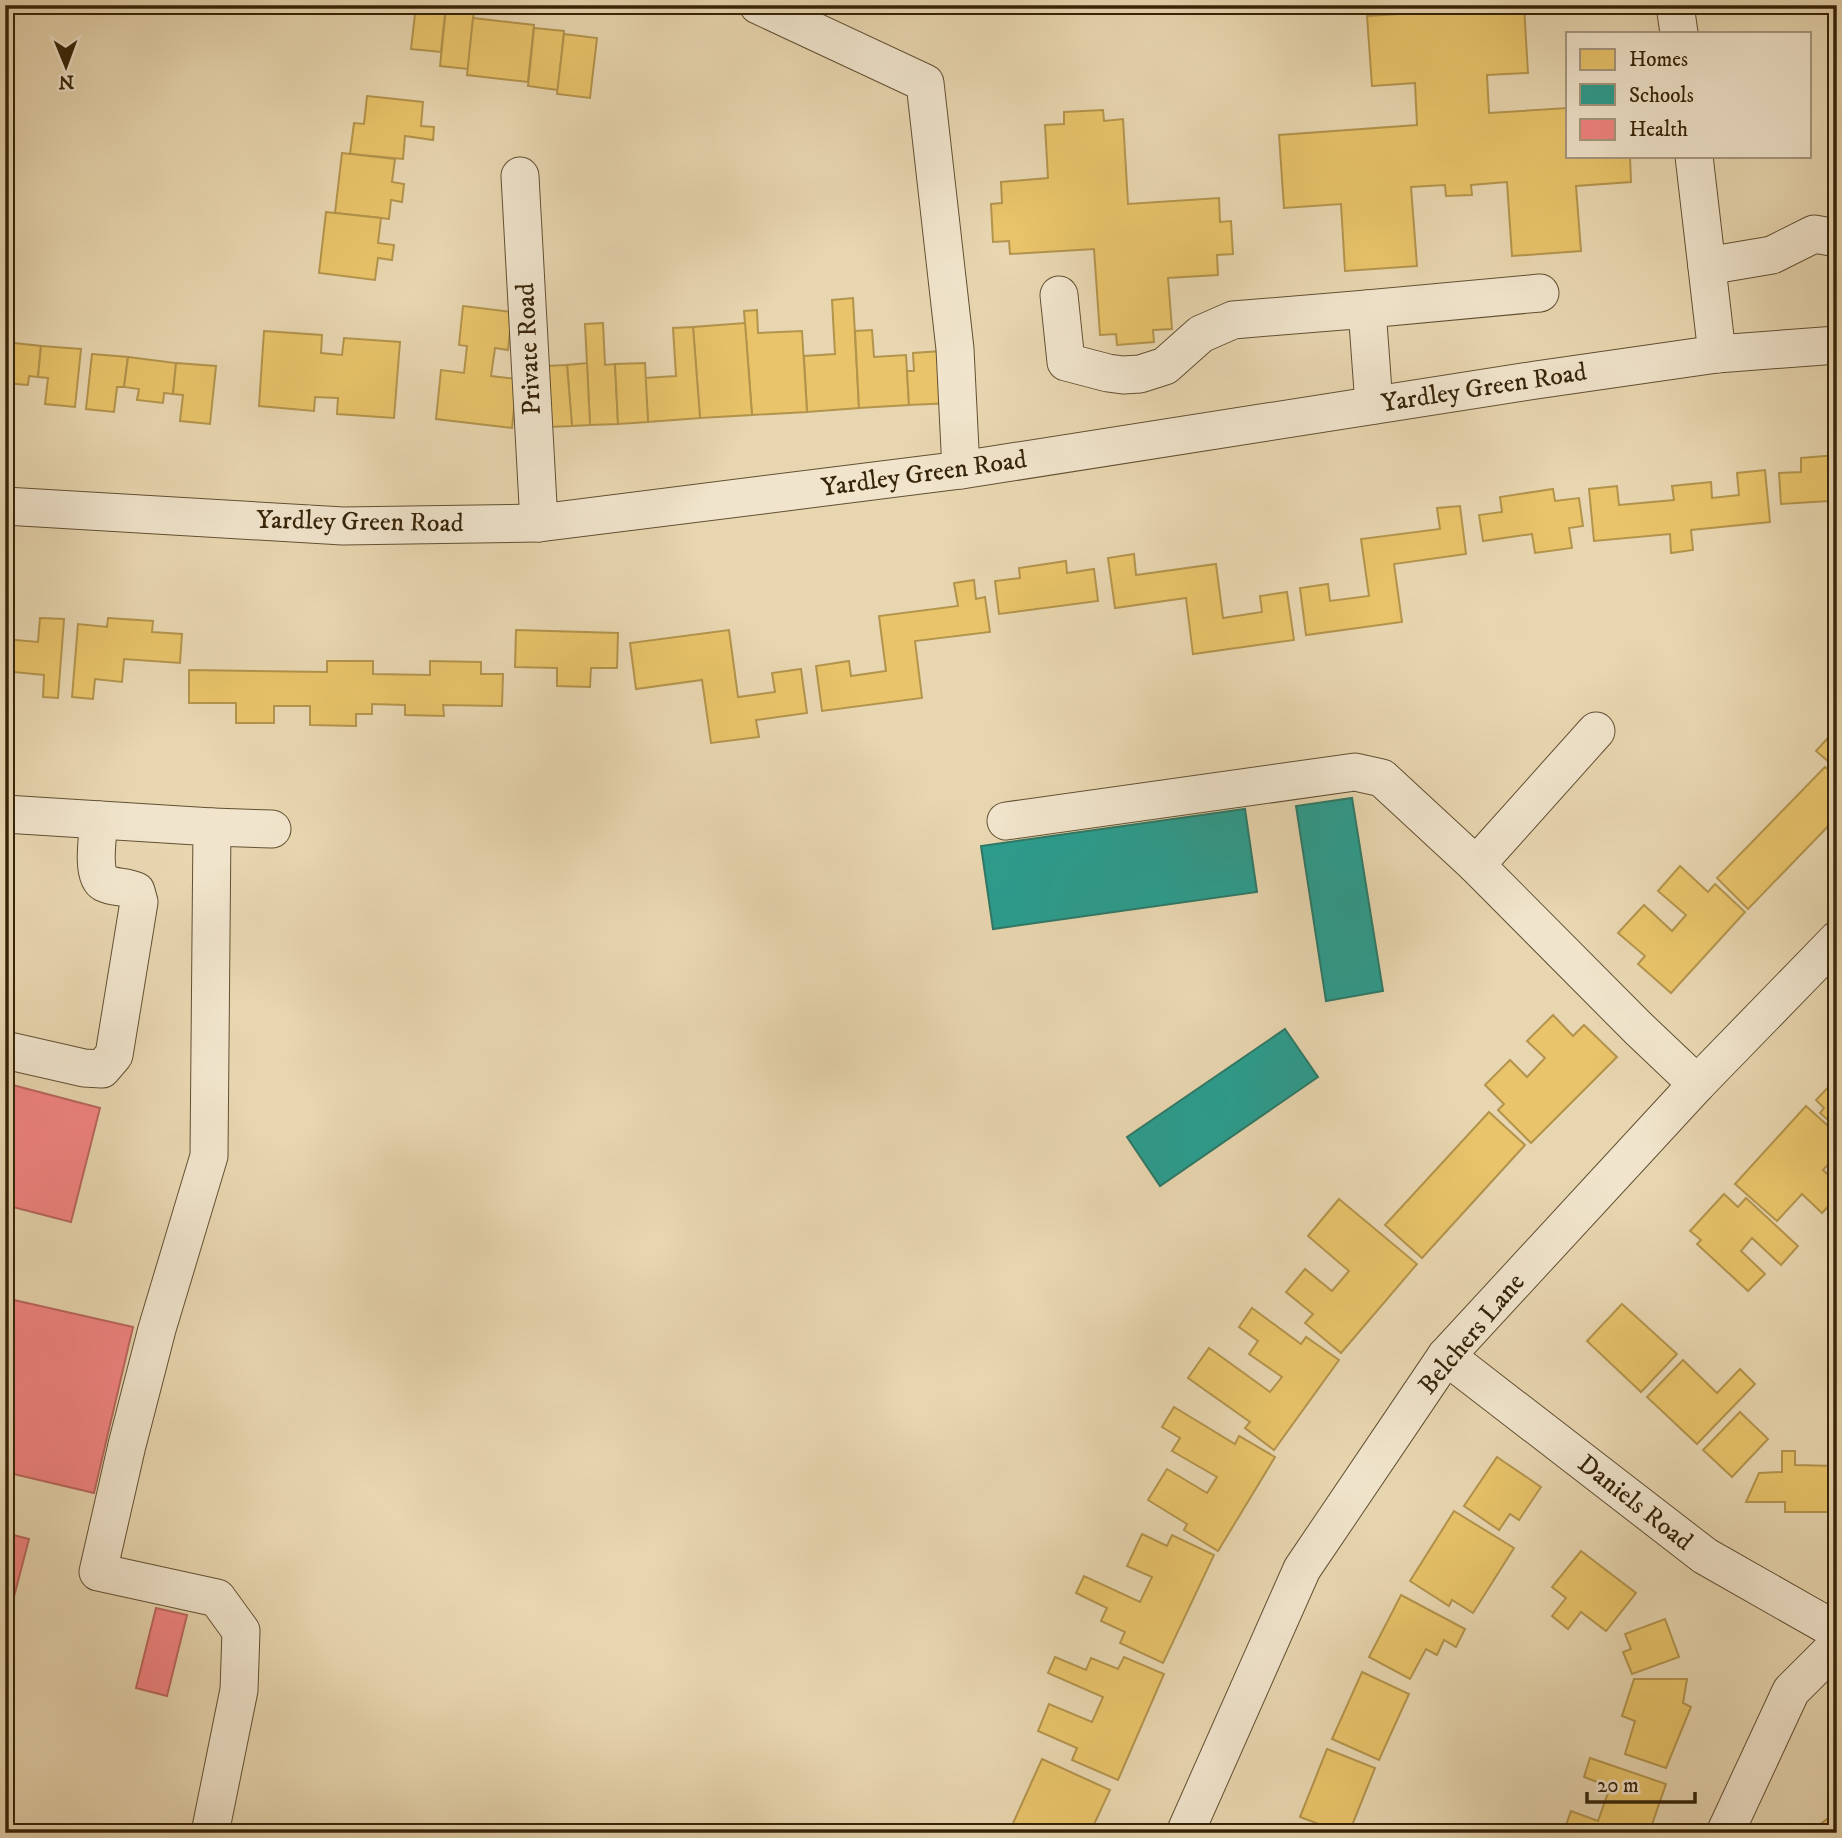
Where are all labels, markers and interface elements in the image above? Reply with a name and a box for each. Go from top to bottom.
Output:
north arrow [32,32,102,102]
legend [1566,32,1811,158]
text: Homes [1629,47,1688,73]
text: N [58,70,74,93]
text: Schools [1629,83,1694,109]
text: Health [1629,117,1688,143]
street label: Private Road [509,282,549,416]
street label: Yardley Green Road [1379,355,1589,421]
street label: Yardley Green Road [819,443,1029,505]
street label: Yardley Green Road [256,504,464,540]
street label: Belchers Lane [1412,1267,1532,1401]
street label: Daniels Road [1571,1448,1699,1558]
scale bar [1587,1761,1695,1805]
text: 20 m [1597,1773,1639,1799]

